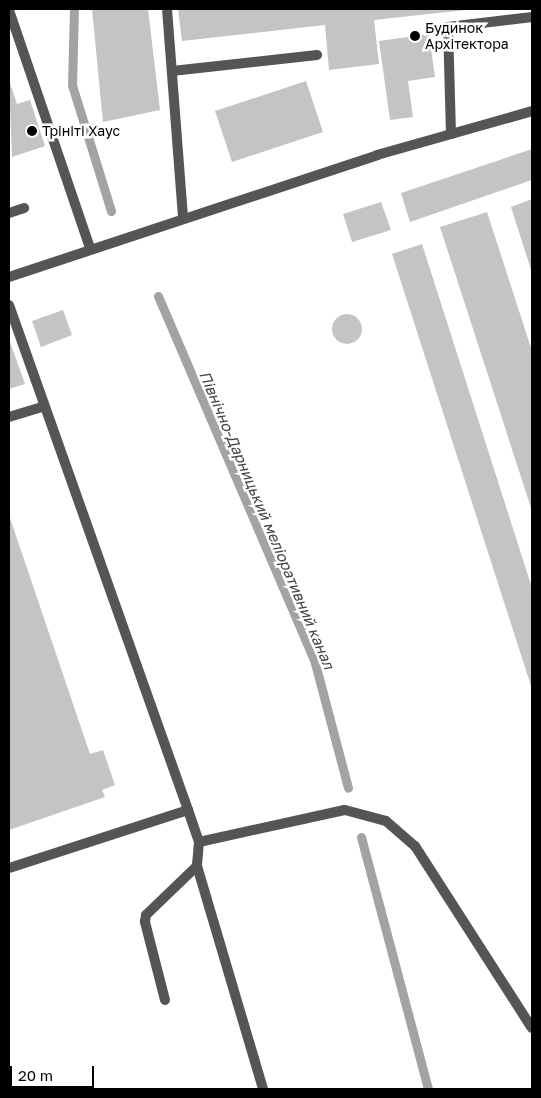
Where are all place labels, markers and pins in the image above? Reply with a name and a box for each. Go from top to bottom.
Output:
place label: Будинок Архітектора [425,20,509,52]
marker: Будинок Архітектора [409,30,421,42]
place label: Трініті Хаус [42,123,120,139]
marker: Трініті Хаус [26,125,38,137]

